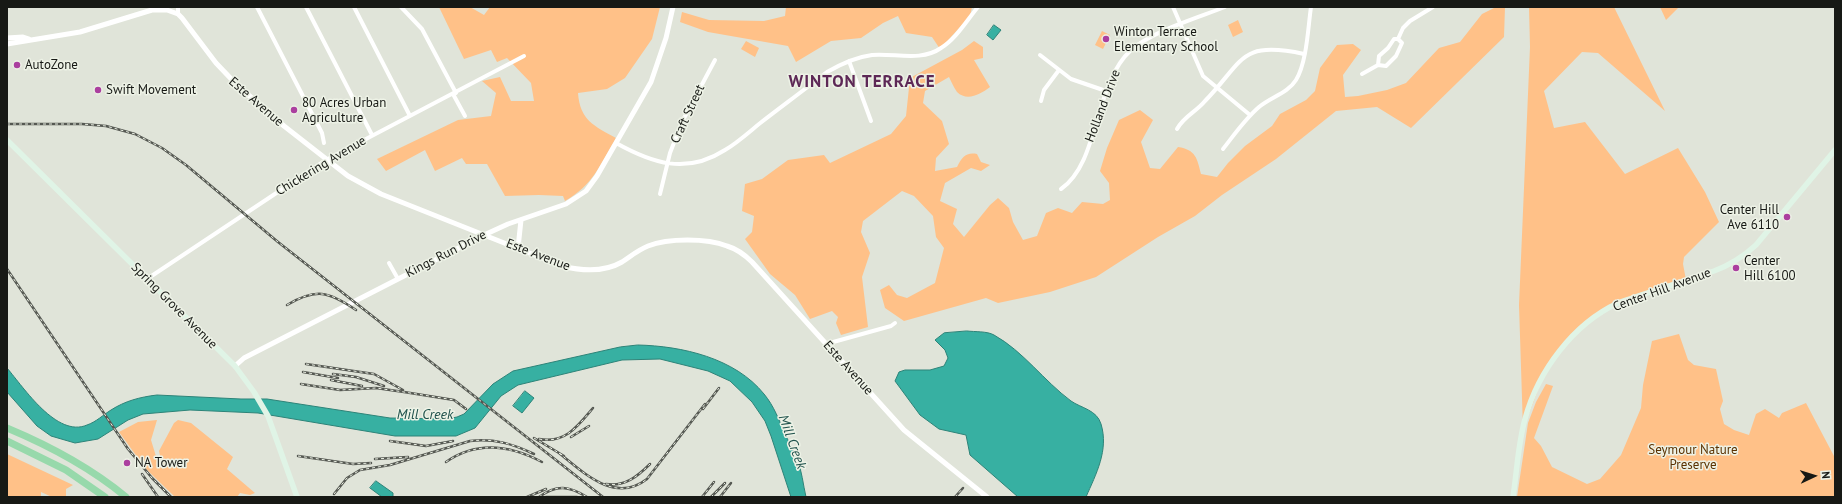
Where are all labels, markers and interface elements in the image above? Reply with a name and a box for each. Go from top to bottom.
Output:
place label: Winton Terrace Elementary School [1114,24,1218,55]
marker: Winton Terrace Elementary School [1101,34,1111,44]
place label: AutoZone [25,57,78,73]
marker: AutoZone [12,60,22,70]
street label: Holland Drive [1082,68,1124,144]
district label: WINTON TERRACE [788,72,936,92]
street label: Este Avenue [225,74,287,130]
place label: Swift Movement [106,82,196,98]
street label: Craft Street [668,82,708,146]
marker: Swift Movement [93,85,103,95]
place label: 80 Acres Urban Agriculture [302,95,386,126]
marker: 80 Acres Urban Agriculture [289,105,299,115]
street label: Chickering Avenue [273,133,369,199]
place label: Center Hill Ave 6110 [1720,202,1779,233]
marker: Center Hill Ave 6110 [1782,212,1792,222]
street label: Kings Run Drive [403,227,489,281]
street label: Este Avenue [504,236,572,274]
place label: Center Hill 6100 [1744,253,1796,284]
street label: Spring Grove Avenue [128,260,220,352]
marker: Center Hill 6100 [1731,263,1741,273]
street label: Center Hill Avenue [1611,265,1713,315]
street label: Este Avenue [820,338,876,398]
water label: Mill Creek [397,407,453,423]
water label: Mill Creek [774,413,810,471]
park label: Seymour Nature Preserve [1648,442,1738,473]
place label: NA Tower [135,455,188,471]
north arrow [1794,456,1834,496]
marker: NA Tower [122,458,132,468]
text: N [1819,471,1833,479]

